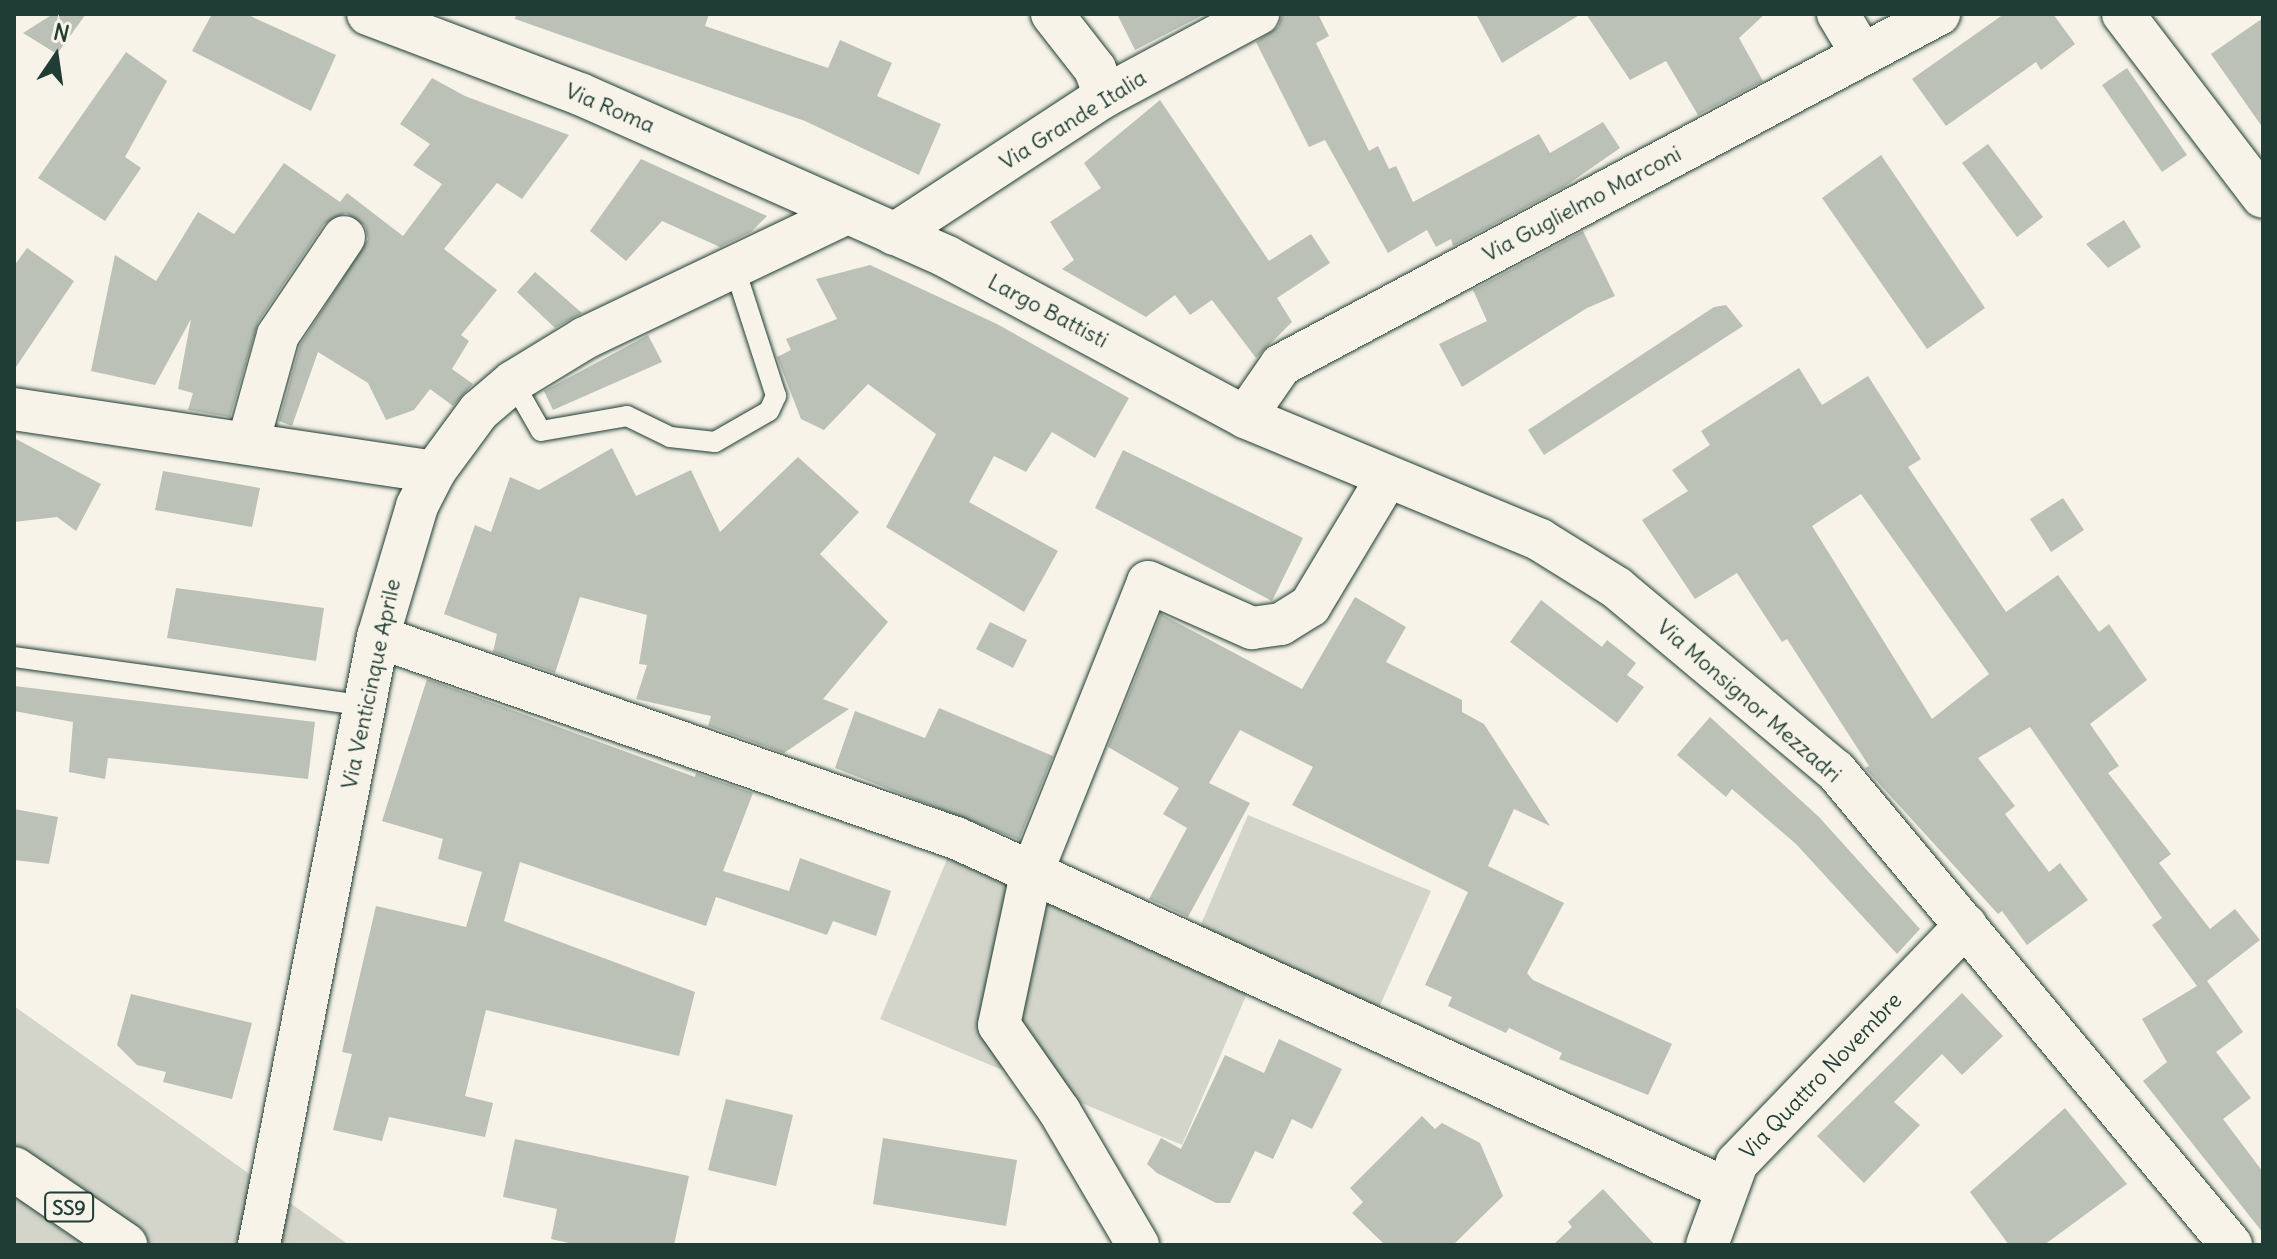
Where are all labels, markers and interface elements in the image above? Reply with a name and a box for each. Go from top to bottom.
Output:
north arrow [16,16,96,96]
text: N [51,17,72,48]
street label: Via Grande Italia [995,64,1151,176]
street label: Via Roma [561,77,659,139]
street label: Via Guglielmo Marconi [1478,140,1686,268]
street label: Largo Battisti [983,268,1113,354]
street label: Via Venticinque Aprile [336,576,406,792]
street label: Via Monsignor Mezzadri [1651,614,1847,788]
street label: Via Quattro Novembre [1735,987,1907,1165]
road number: SS9 [43,1191,95,1223]

